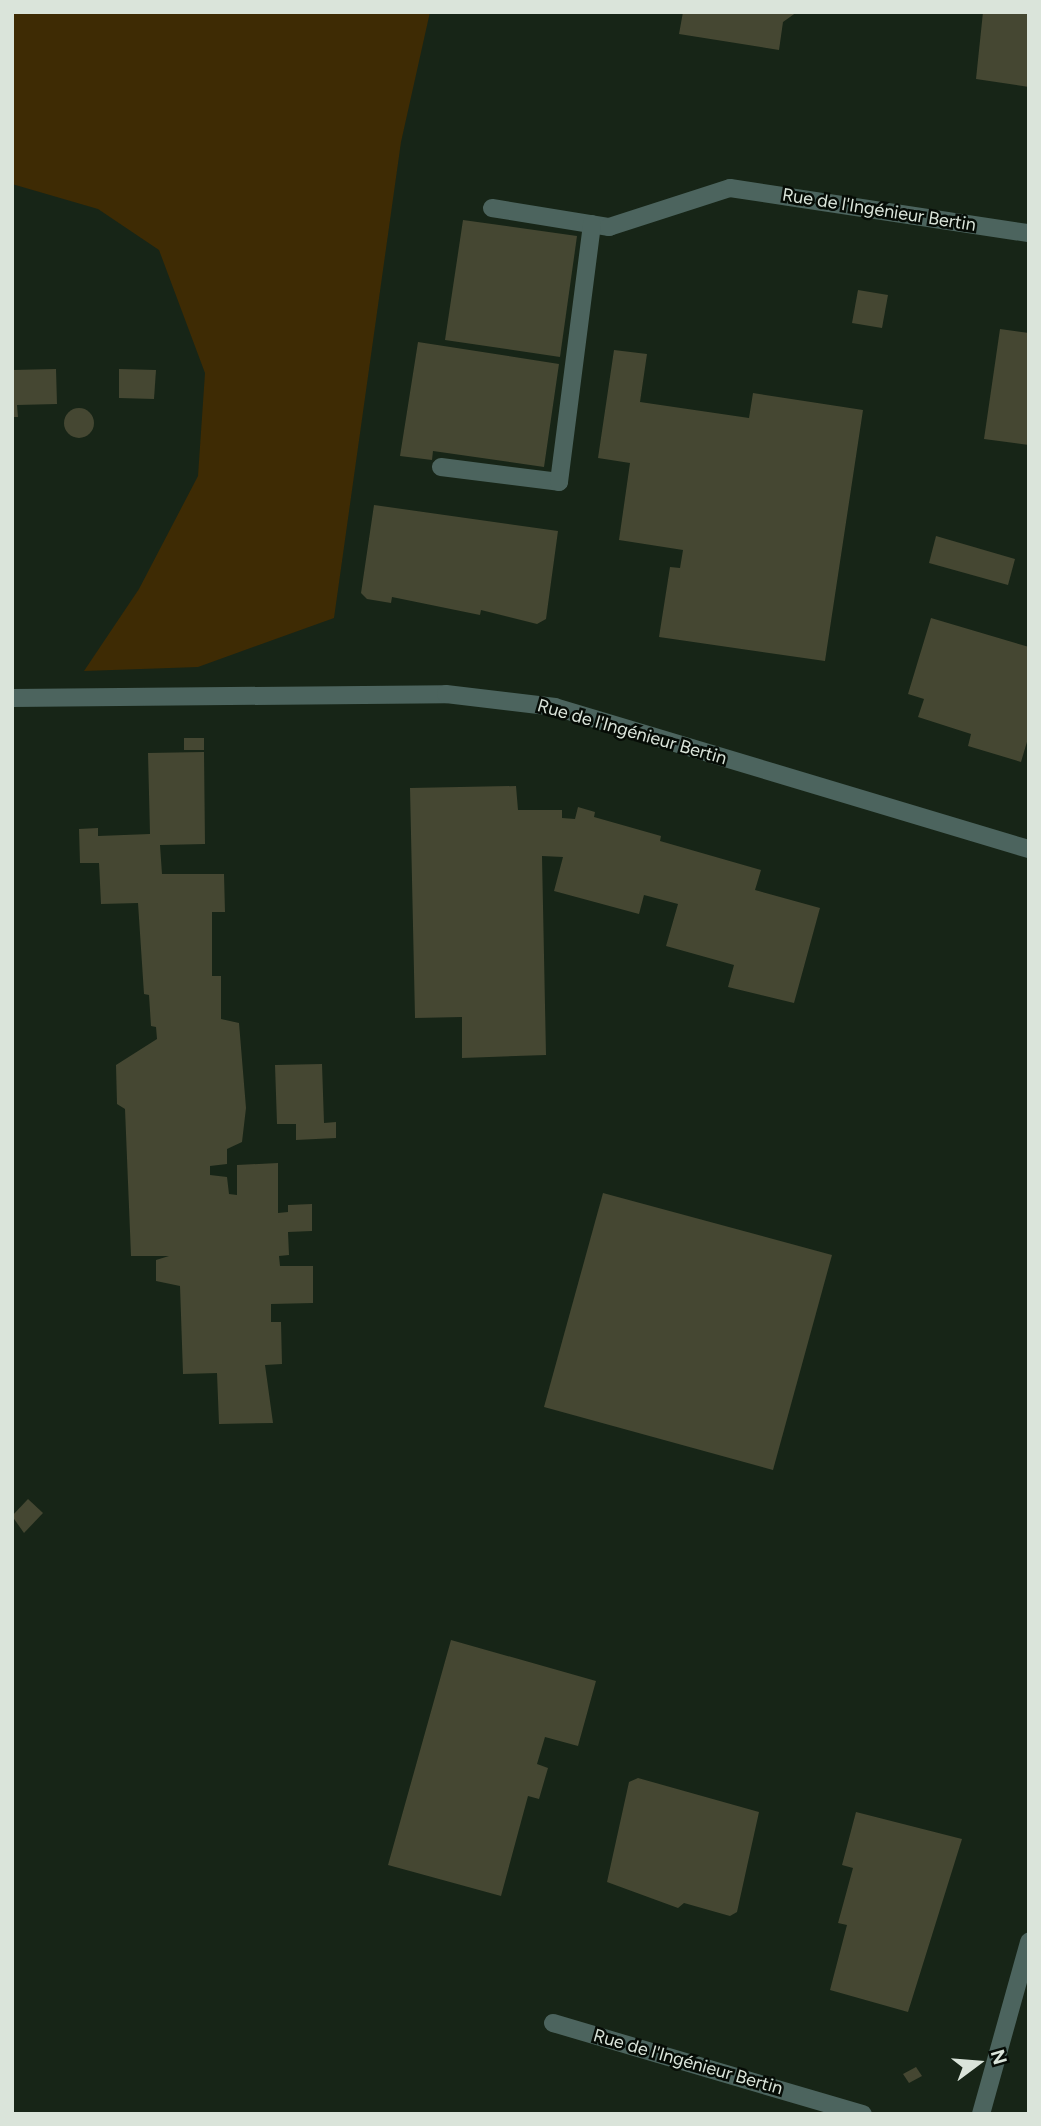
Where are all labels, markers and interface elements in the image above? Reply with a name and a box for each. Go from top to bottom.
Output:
street label: Rue de l'Ingénieur Bertin [781,184,977,236]
street label: Rue de l'Ingénieur Bertin [535,695,729,769]
street label: Rue de l'Ingénieur Bertin [591,2025,785,2099]
north arrow [943,2028,1013,2098]
text: N [986,2047,1012,2067]

